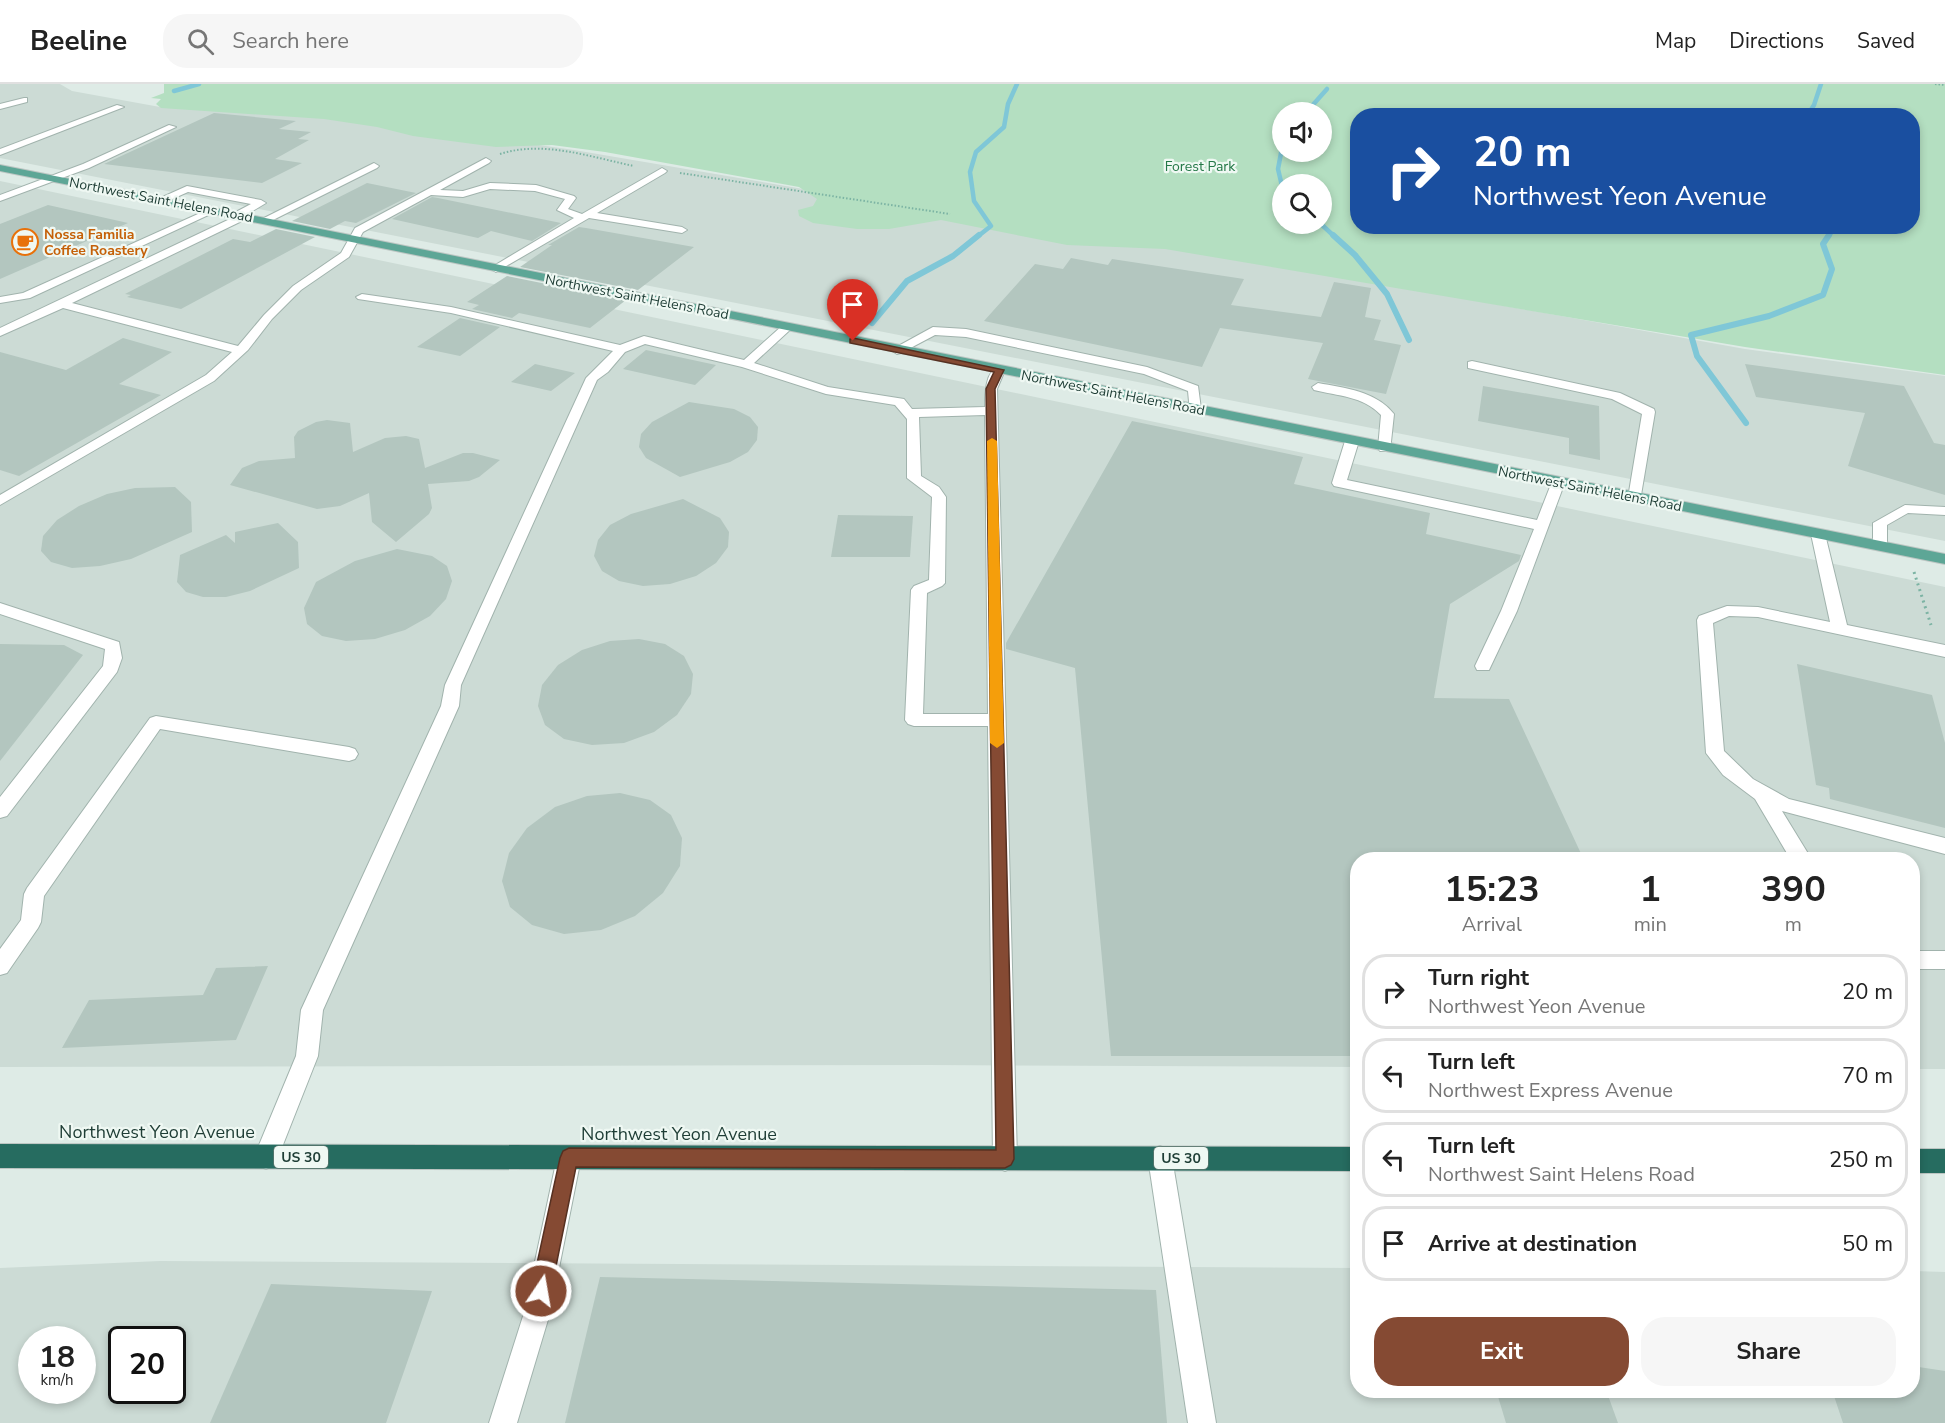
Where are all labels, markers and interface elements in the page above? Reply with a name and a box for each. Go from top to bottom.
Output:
search box [163,14,583,68]
text: Beeline [30,22,127,60]
icon: search [184,25,217,58]
text: Search here [232,26,349,56]
text: Map [1655,27,1696,55]
text: Directions [1729,27,1824,55]
text: Saved [1857,27,1915,55]
map controls [1272,102,1332,234]
button: sound [1272,102,1332,162]
text: 20 m [1473,124,1572,181]
icon: right [1374,132,1452,210]
park label: Forest Park [1165,157,1236,176]
street label: Northwest Saint Helens Road [68,173,254,227]
button: search [1272,174,1332,234]
text: Northwest Yeon Avenue [1473,178,1767,215]
place label: Nossa Familia Coffee Roastery [44,225,148,260]
cafe icon: Nossa Familia Coffee Roastery [10,227,40,257]
street label: Northwest Saint Helens Road [544,270,730,324]
pin [827,279,878,341]
icon: arrive [836,288,869,321]
street label: Northwest Saint Helens Road [1020,366,1206,420]
street label: Northwest Saint Helens Road [1497,462,1683,516]
text: 15:23 [1444,865,1540,914]
text: 1 [1639,865,1661,914]
text: 390 [1761,865,1826,914]
text: Arrival [1462,911,1522,938]
text: min [1634,911,1667,938]
text: m [1785,911,1802,938]
text: Turn right [1428,963,1529,993]
icon: right [1377,975,1410,1008]
text: 20 m [1842,977,1893,1007]
text: Northwest Yeon Avenue [1428,993,1646,1020]
text: Turn left [1428,1047,1515,1077]
icon: left [1377,1059,1410,1092]
text: 70 m [1842,1061,1893,1091]
text: Northwest Express Avenue [1428,1077,1673,1104]
street label: Northwest Yeon Avenue [59,1120,255,1144]
street label: Northwest Yeon Avenue [581,1122,777,1146]
text: Turn left [1428,1131,1515,1161]
icon: left [1377,1143,1410,1176]
text: 250 m [1829,1145,1893,1175]
road number: US 30 [274,1146,328,1168]
road number: US 30 [1154,1147,1208,1169]
text: Northwest Saint Helens Road [1428,1161,1695,1188]
icon: arrive [1377,1227,1410,1260]
text: Arrive at destination [1428,1229,1637,1259]
text: 50 m [1842,1229,1893,1259]
position arrow [509,1259,573,1323]
button: Exit [1374,1317,1629,1386]
button: Share [1641,1317,1896,1386]
speed limit sign: 20 [108,1326,186,1404]
text: 18 [39,1337,75,1378]
text: km/h [40,1370,74,1390]

